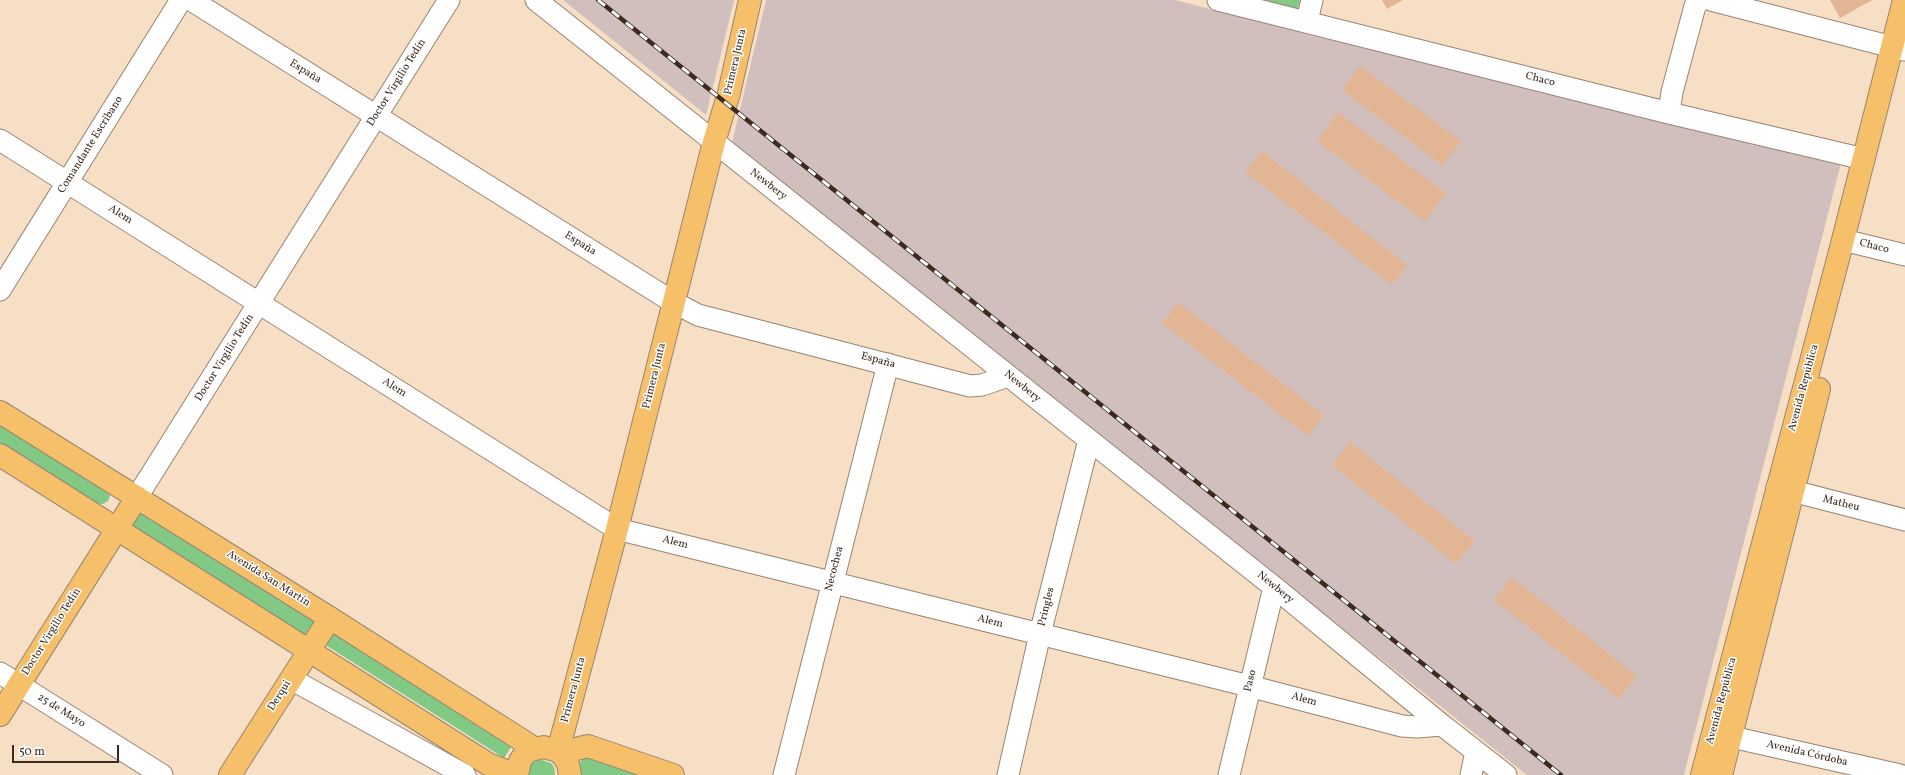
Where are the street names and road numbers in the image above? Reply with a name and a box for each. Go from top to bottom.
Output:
street label: Primera Junta [722,28,750,96]
street label: Doctor Virgilio Tedín [365,37,429,129]
street label: España [287,57,323,87]
street label: Chaco [1524,70,1556,90]
street label: Comandante Escribano [56,94,126,196]
street label: Newbery [747,166,789,204]
street label: Alem [105,203,135,227]
street label: España [562,229,598,259]
street label: Chaco [1858,237,1890,257]
street label: Doctor Virgilio Tedín [193,312,257,404]
street label: Primera Junta [640,342,670,410]
street label: Avenida República [1786,343,1822,433]
street label: España [859,350,897,372]
street label: Newbery [1001,368,1043,406]
street label: Alem [379,376,409,400]
street label: Matheu [1821,493,1861,515]
street label: Alem [661,533,689,553]
street label: Necochea [823,545,847,593]
street label: Avenida San Martín [224,548,312,610]
street label: Newbery [1254,569,1296,607]
street label: Doctor Virgilio Tedín [20,586,84,678]
street label: Pringles [1036,586,1058,628]
street label: Alem [976,612,1004,632]
street label: Primera Junta [559,656,589,724]
street label: Avenida República [1704,656,1740,746]
street label: Paso [1242,669,1260,693]
street label: Derqui [266,678,294,714]
street label: Alem [1290,690,1318,710]
street label: 25 de Mayo [35,691,87,731]
street label: Avenida Córdoba [1765,738,1849,770]

